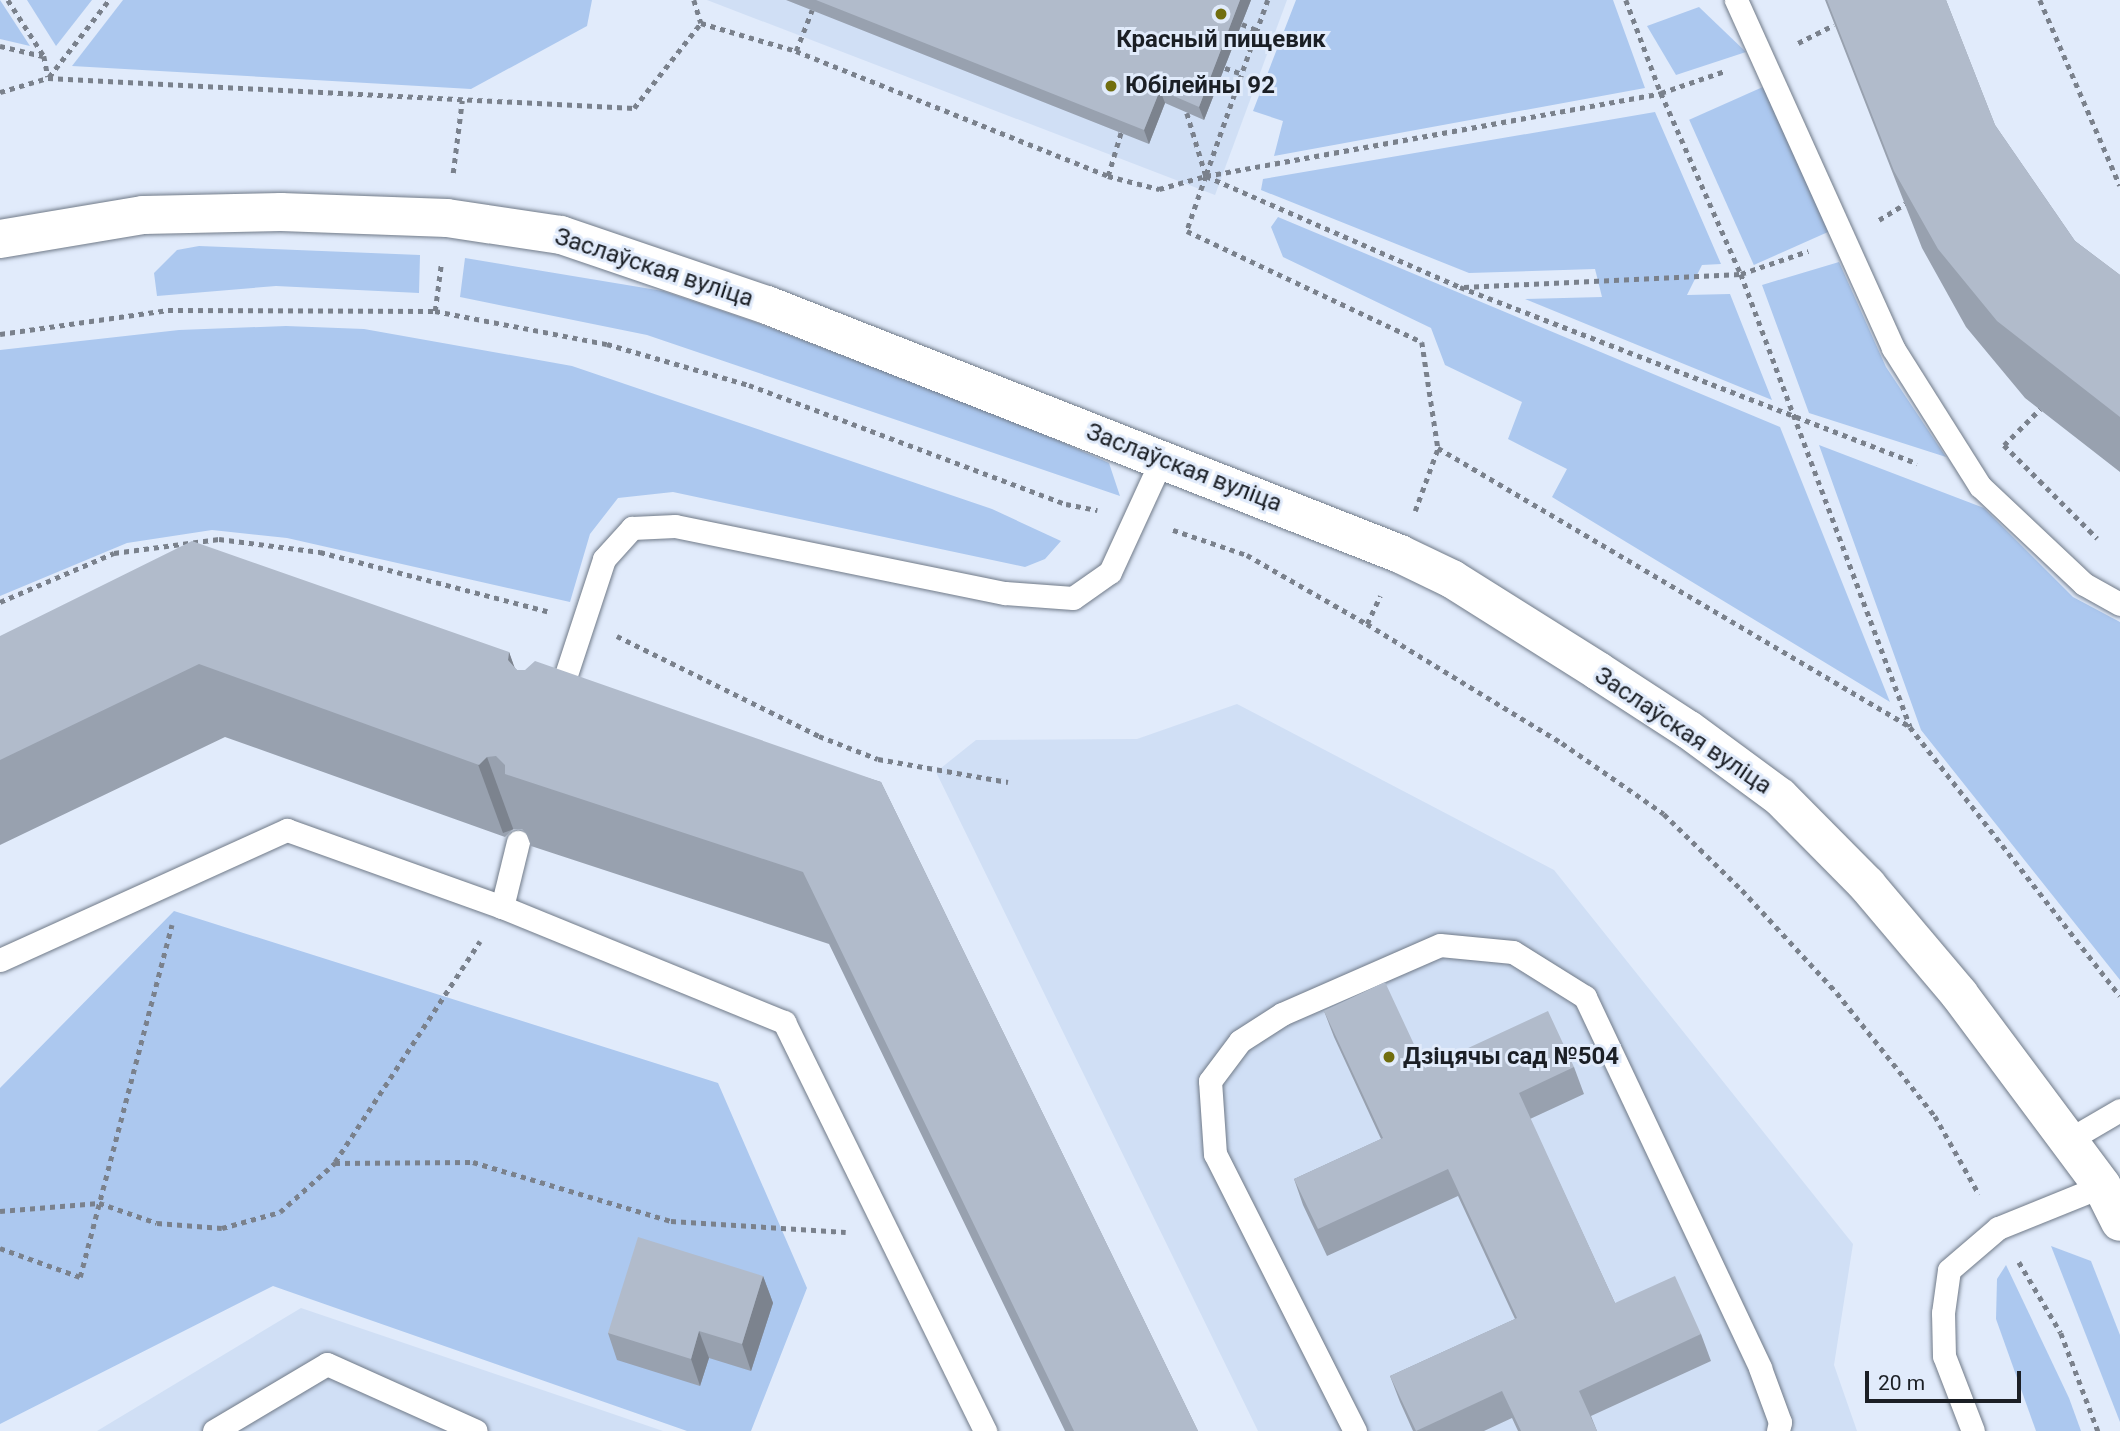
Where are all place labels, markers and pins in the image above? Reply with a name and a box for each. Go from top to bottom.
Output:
marker: Красный пищевик [1213,6,1229,22]
place label: Красный пищевик [1116,26,1326,54]
place label: Юбілейны 92 [1125,72,1275,100]
marker: Юбілейны 92 [1103,78,1119,94]
place label: Дзіцячы сад №504 [1403,1043,1619,1071]
marker: Дзіцячы сад №504 [1381,1049,1397,1065]

